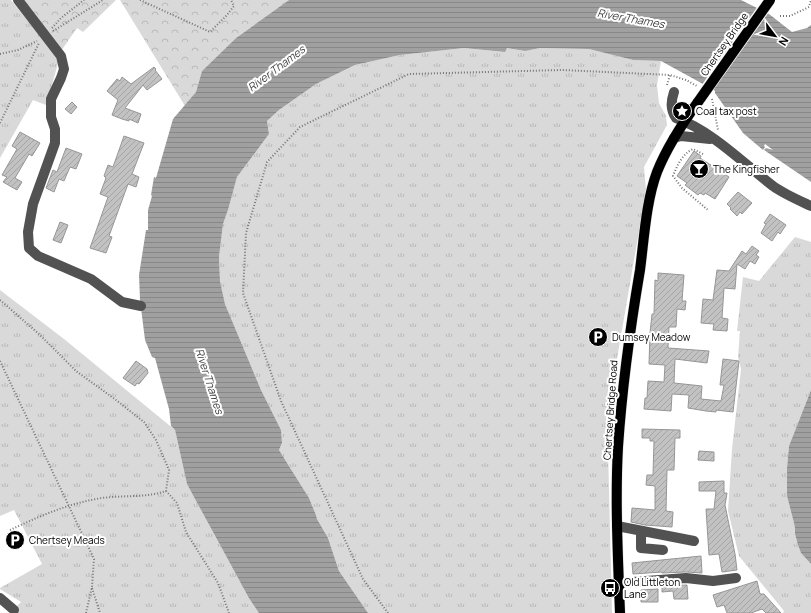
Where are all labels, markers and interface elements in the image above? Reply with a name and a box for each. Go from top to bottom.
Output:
water label: River Thames [596,5,667,32]
street label: Chertsey Bridge [697,9,751,79]
north arrow [755,16,795,56]
text: N [775,34,792,49]
water label: River Thames [244,41,309,95]
place icon: Coal tax post [671,100,693,122]
place label: Coal tax post [696,104,757,118]
bar icon: The Kingfisher [688,158,710,180]
place label: The Kingfisher [713,162,780,176]
parking icon: Dumsey Meadow [587,326,609,348]
place label: Dumsey Meadow [612,330,691,344]
water label: River Thames [192,346,228,417]
street label: Chertsey Bridge Road [600,359,620,461]
parking icon: Chertsey Meads [4,529,26,551]
place label: Chertsey Meads [29,533,105,547]
place label: Old Littleton Lane [624,575,680,601]
bus stop icon: Old Littleton Lane [599,577,621,599]

